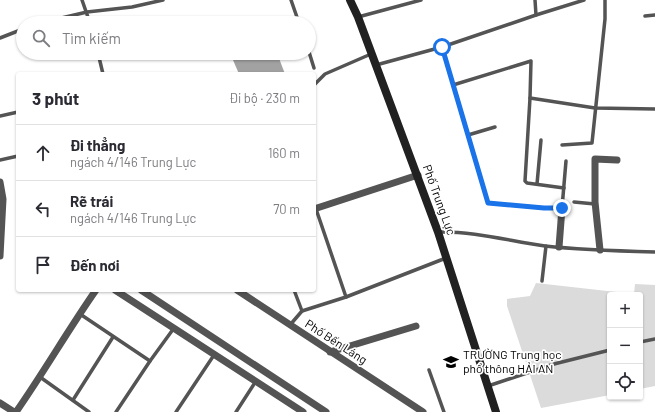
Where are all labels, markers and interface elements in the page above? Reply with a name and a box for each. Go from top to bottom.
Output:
search box [16,16,316,60]
icon: search [30,27,52,49]
text: Tìm kiếm [62,29,121,47]
route start [433,38,451,56]
text: 3 phút [32,88,79,108]
text: Đi bộ · 230 m [229,90,300,106]
text: Đi thẳng [70,136,125,154]
icon: ahead [32,142,54,164]
text: 160 m [268,145,300,161]
text: ngách 4/146 Trung Lực [70,154,196,170]
street label: Phố Trung Lực [421,162,459,237]
text: Rẽ trái [70,192,113,210]
icon: left [32,198,54,220]
route end [553,199,571,217]
text: 70 m [273,201,300,217]
text: ngách 4/146 Trung Lực [70,210,196,226]
icon: arrive [32,254,54,276]
text: Đến nơi [70,256,120,274]
map controls [607,292,643,400]
button: + [607,292,643,328]
street label: Phố Bến Láng [303,316,370,366]
button: − [607,328,643,364]
place label: TRƯỜNG Trung học phổ thông HẢI AN [463,347,561,375]
school or university icon: TRƯỜNG Trung học phổ thông HẢI AN [442,353,460,371]
button: locate [607,364,643,400]

